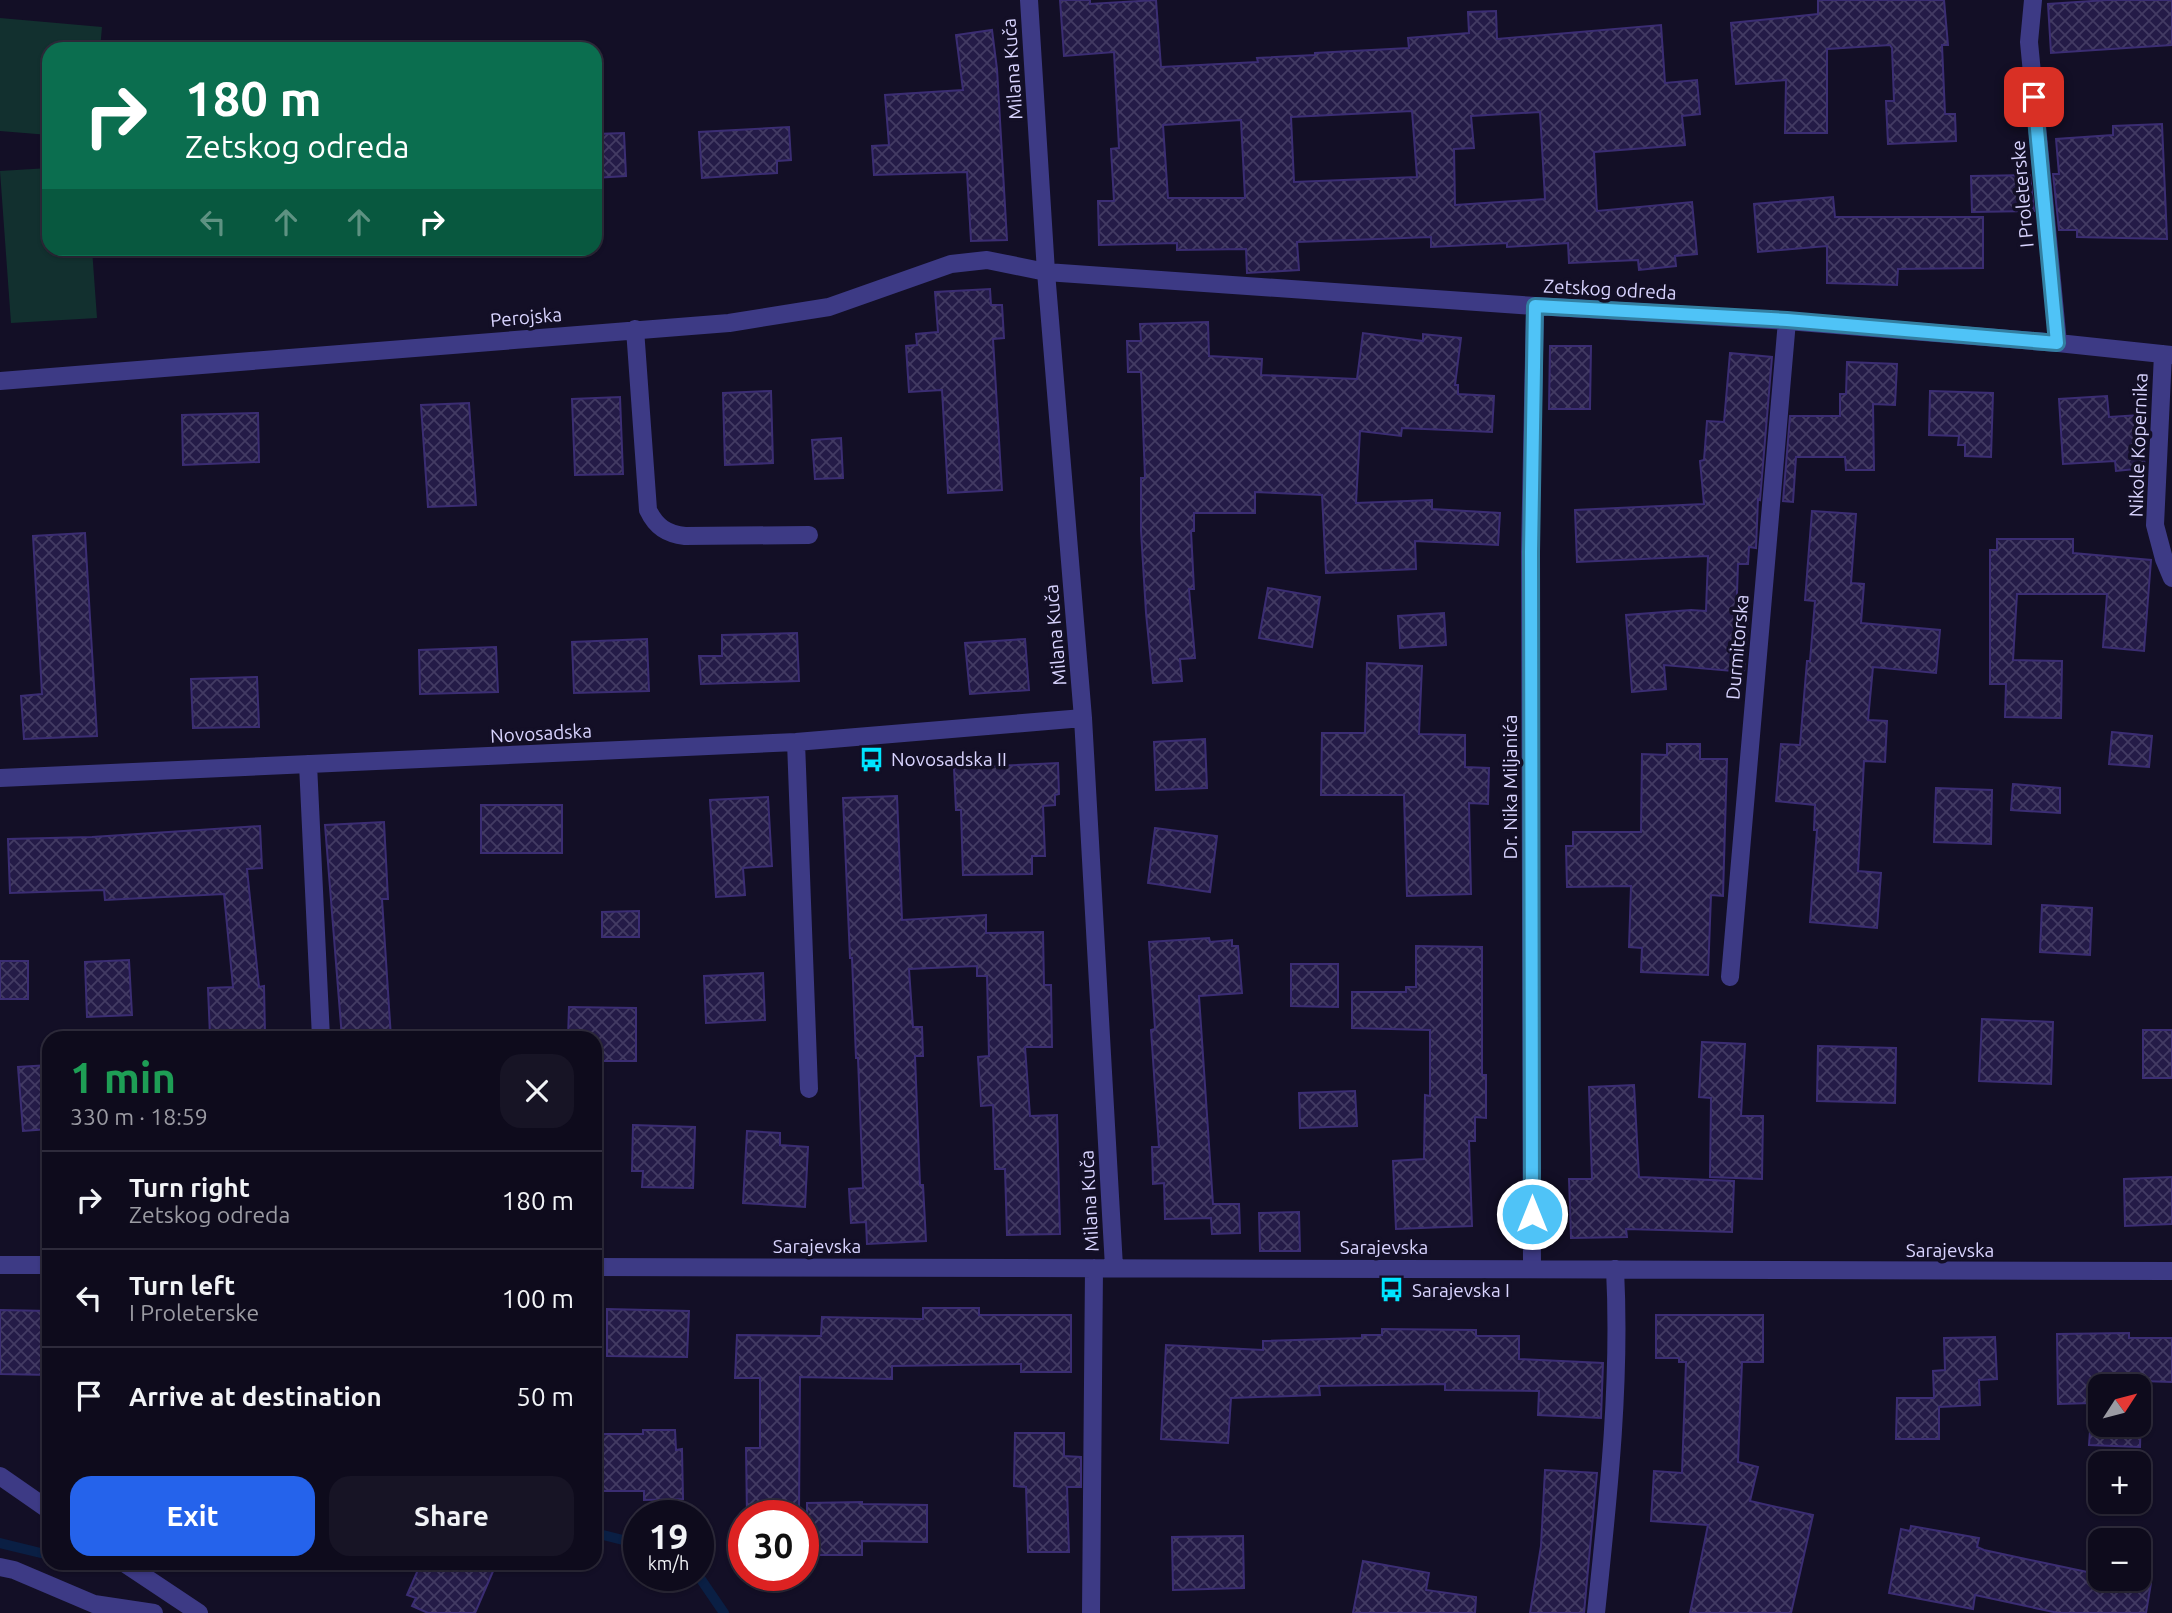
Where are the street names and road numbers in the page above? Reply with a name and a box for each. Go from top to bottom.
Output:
street label: Milana Kuča [997,17,1027,121]
street label: I Proleterske [2006,140,2038,248]
street label: Zetskog odreda [1543,275,1677,303]
street label: Perojska [489,303,563,331]
street label: Nikole Kopernika [2124,372,2152,518]
street label: Milana Kuča [1040,583,1070,687]
street label: Durmitorska [1721,593,1753,701]
street label: Dr. Nika Miljanića [1499,714,1521,860]
street label: Novosadska [490,719,592,747]
street label: Milana Kuča [1075,1150,1103,1252]
street label: Sarajevska [773,1235,861,1257]
street label: Sarajevska [1340,1236,1428,1258]
street label: Sarajevska [1906,1239,1994,1261]

